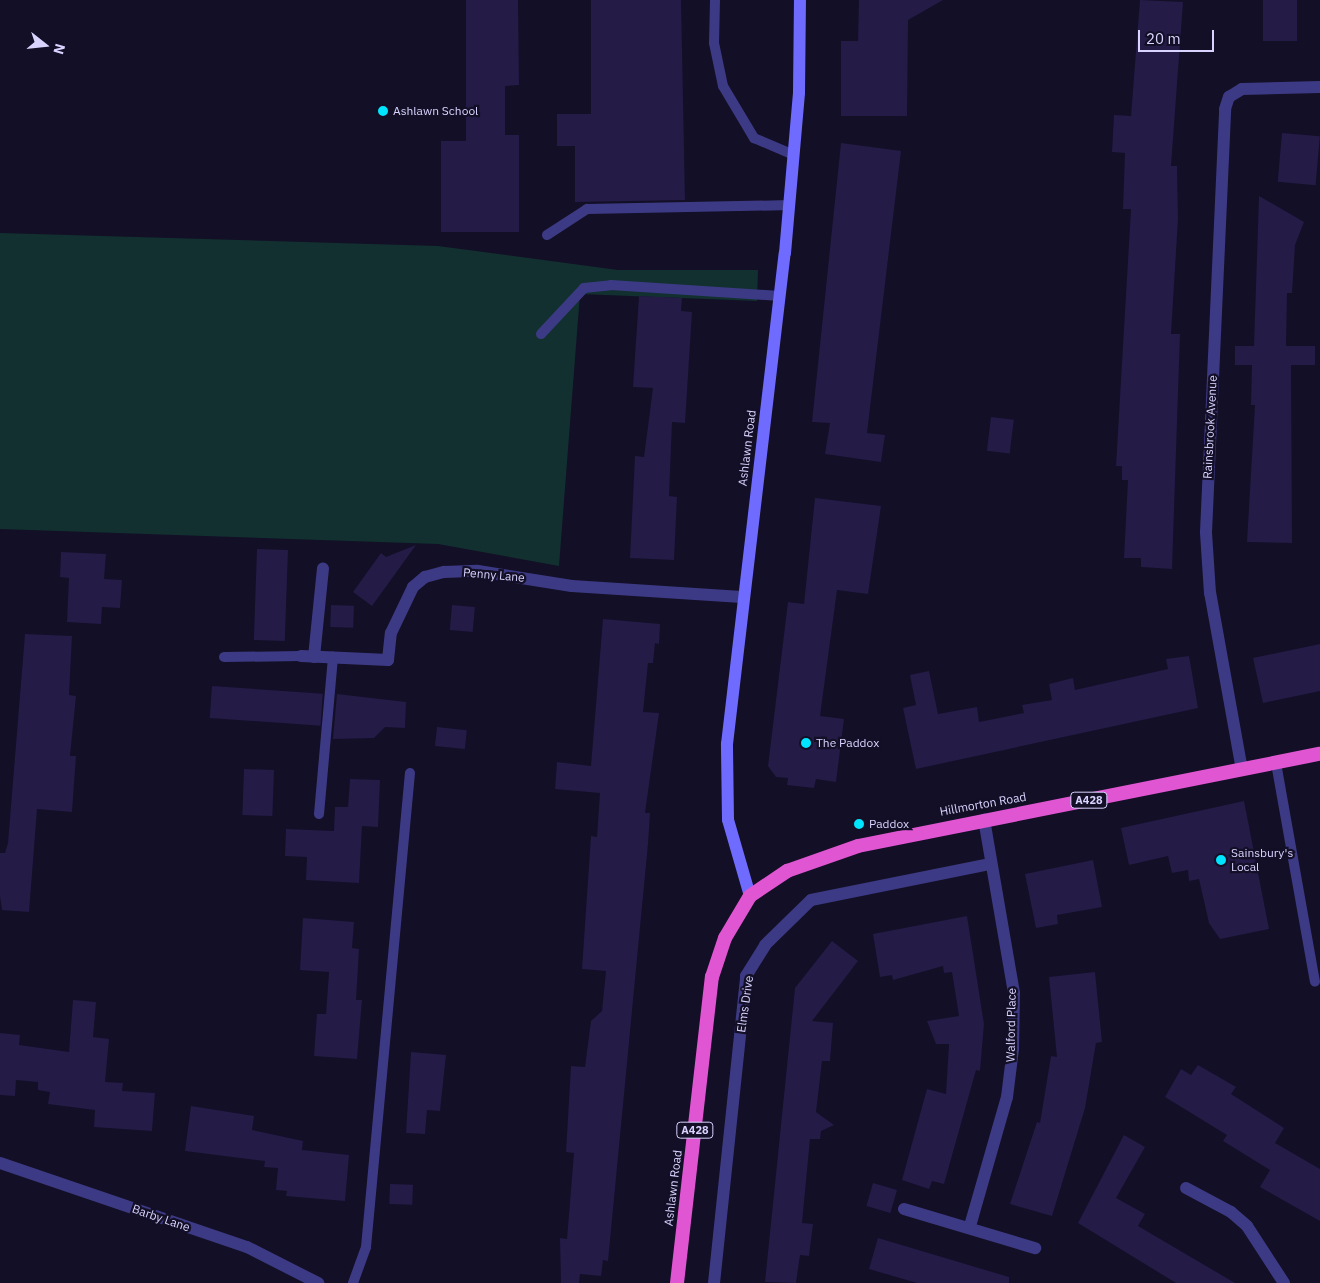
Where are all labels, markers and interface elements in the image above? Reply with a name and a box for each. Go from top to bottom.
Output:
north arrow [20,20,70,70]
scale bar [1140,20,1216,52]
text: 20 m [1146,29,1181,48]
text: N [49,42,69,56]
place label: Ashlawn School [393,104,478,118]
marker: Ashlawn School [377,105,389,117]
street label: Rainsbrook Avenue [1200,375,1220,479]
street label: Ashlawn Road [735,409,759,487]
street label: Penny Lane [463,565,525,585]
place label: The Paddox [816,736,879,750]
marker: The Paddox [800,737,812,749]
street label: Hillmorton Road [939,789,1027,819]
road number: A428 [1070,792,1108,808]
place label: Paddox [869,817,909,831]
marker: Paddox [853,818,865,830]
place label: Sainsbury's Local [1231,846,1293,874]
marker: Sainsbury's Local [1215,854,1227,866]
street label: Elms Drive [734,975,756,1033]
street label: Walford Place [1003,988,1019,1062]
road number: A428 [676,1122,714,1138]
street label: Ashlawn Road [661,1149,685,1227]
street label: Barby Lane [130,1201,192,1235]

